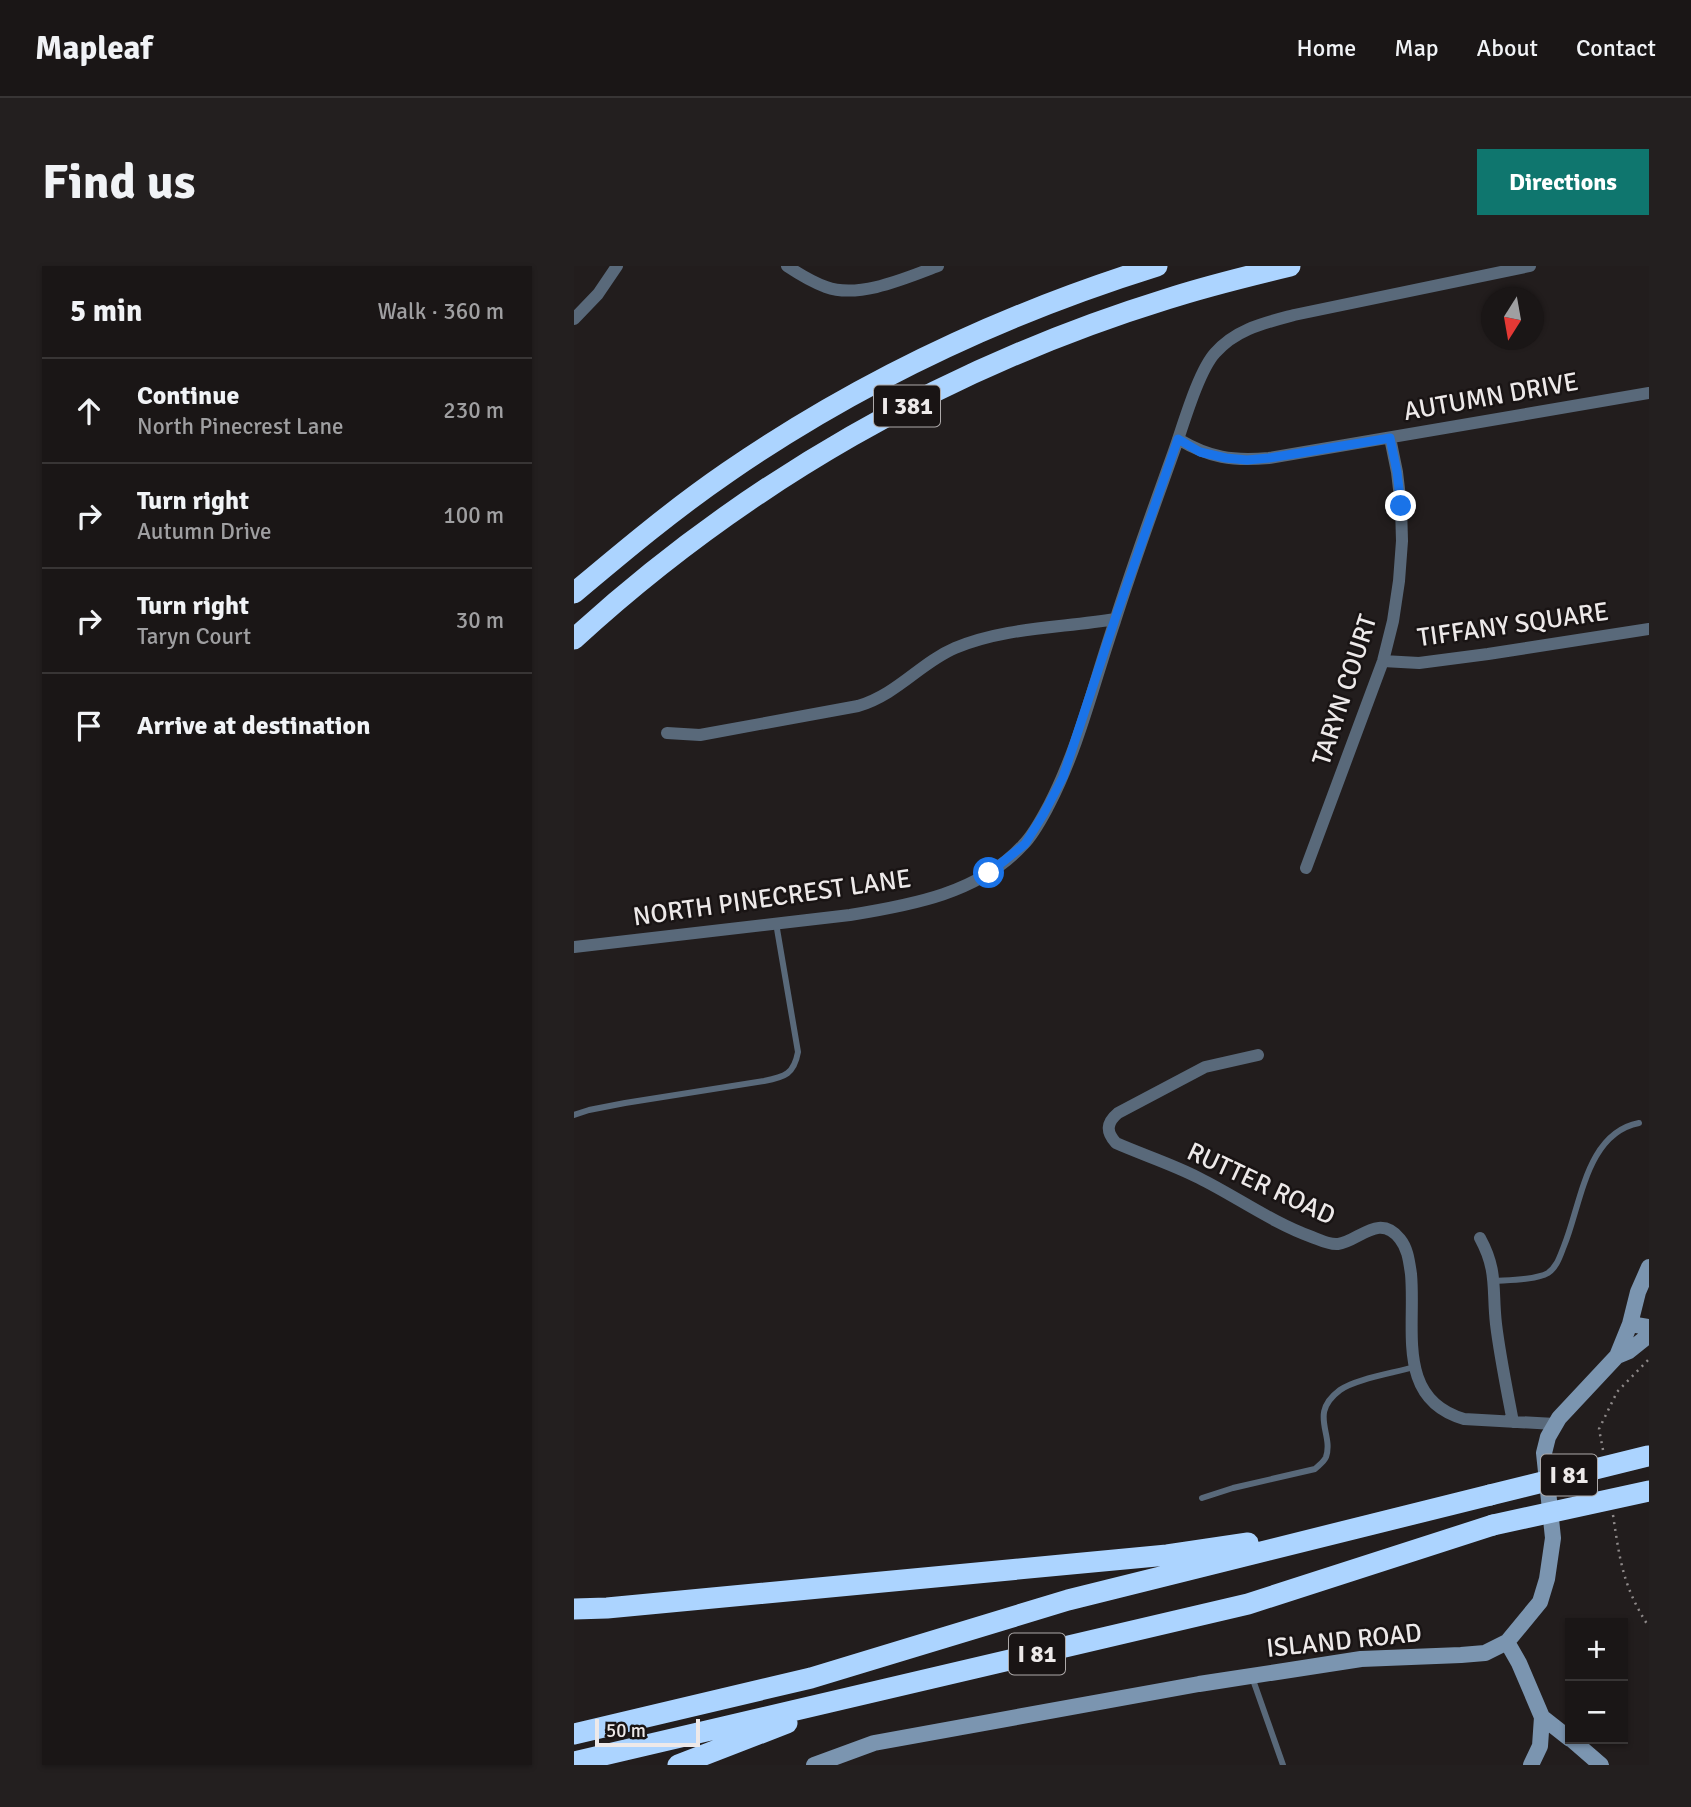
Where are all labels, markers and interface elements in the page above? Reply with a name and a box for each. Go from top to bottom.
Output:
text: Mapleaf [35,28,152,69]
text: Home [1296,33,1356,63]
text: Map [1394,33,1439,63]
text: About [1477,33,1538,63]
text: Contact [1576,33,1656,63]
button: Directions [1477,149,1649,215]
text: Find us [42,152,195,212]
north arrow [1481,287,1544,350]
text: 5 min [70,293,142,330]
text: Walk · 360 m [378,297,504,326]
street label: AUTUMN DRIVE [1401,366,1581,428]
text: Continue [137,380,239,412]
road number: I 381 [874,386,940,426]
icon: ahead [70,392,108,430]
text: 230 m [443,396,504,425]
text: North Pinecrest Lane [137,412,344,441]
text: Turn right [137,485,249,517]
route end [1385,490,1416,521]
icon: right [70,497,108,535]
text: 100 m [443,501,504,530]
text: Autumn Drive [137,517,271,546]
text: Turn right [137,590,249,622]
street label: TIFFANY SQUARE [1415,596,1611,654]
icon: right [70,602,108,640]
text: 30 m [456,606,504,635]
street label: TARYN COURT [1306,610,1384,769]
text: Taryn Court [137,622,251,651]
icon: arrive [70,707,108,745]
text: Arrive at destination [137,710,370,742]
route start [973,857,1004,888]
street label: NORTH PINECREST LANE [631,863,913,933]
street label: RUTTER ROAD [1182,1136,1340,1232]
road number: I 81 [1541,1455,1597,1496]
street label: ISLAND ROAD [1265,1617,1423,1665]
map controls [1565,1618,1628,1744]
button: + [1565,1618,1628,1681]
road number: I 81 [1009,1634,1065,1674]
button: − [1565,1681,1628,1744]
scale bar [595,1716,700,1748]
text: 50 m [606,1719,646,1743]

